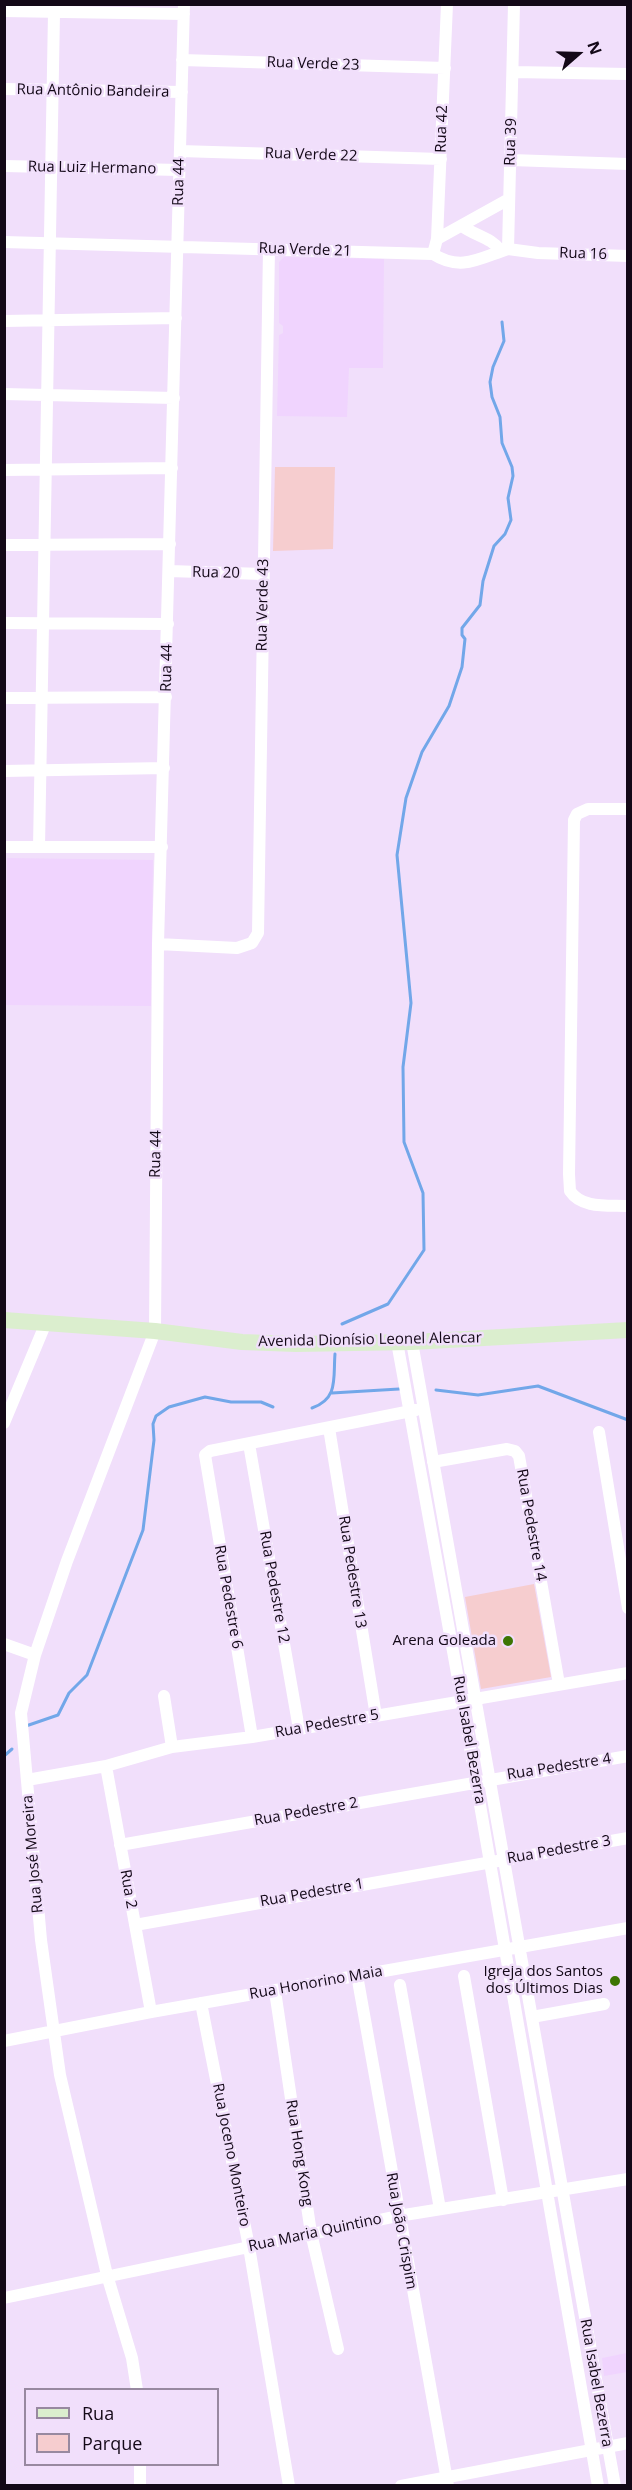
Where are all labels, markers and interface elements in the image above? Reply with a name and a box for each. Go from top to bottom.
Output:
north arrow [548,24,608,84]
text: N [582,38,607,58]
street label: Rua Verde 23 [266,53,360,75]
street label: Rua Antônio Bandeira [16,81,170,101]
street label: Rua 42 [432,105,452,153]
street label: Rua 39 [501,118,521,166]
street label: Rua Verde 22 [264,144,358,166]
street label: Rua Luiz Hermano [28,158,156,178]
street label: Rua 44 [170,158,188,206]
street label: Rua Verde 21 [258,239,352,261]
street label: Rua 16 [559,244,607,264]
street label: Rua Verde 43 [253,558,273,652]
street label: Rua 20 [192,564,240,582]
street label: Rua 44 [158,644,176,692]
street label: Rua 44 [147,1130,165,1178]
street label: Avenida Dionísio Leonel Alencar [258,1329,482,1351]
street label: Rua Pedestre 14 [512,1467,550,1583]
street label: Rua Pedestre 13 [334,1514,370,1630]
street label: Rua Pedestre 12 [255,1529,293,1645]
street label: Rua Pedestre 6 [210,1544,246,1650]
place label: Arena Goleada [393,1632,496,1650]
marker: Arena Goleada [501,1634,515,1648]
street label: Rua Isabel Bezerra [449,1675,489,1805]
street label: Rua Pedestre 5 [274,1706,380,1742]
street label: Rua Pedestre 4 [506,1750,612,1784]
street label: Rua José Moreira [19,1794,47,1914]
street label: Rua Pedestre 2 [253,1794,359,1830]
street label: Rua Pedestre 3 [506,1832,612,1868]
street label: Rua 2 [116,1868,140,1910]
street label: Rua Pedestre 1 [259,1875,365,1911]
street label: Rua Honorino Maia [248,1962,384,2004]
place label: Igreja dos Santos dos Últimos Dias [484,1963,603,1998]
marker: Igreja dos Santos dos Últimos Dias [608,1974,622,1988]
street label: Rua Joceno Monteiro [208,2082,254,2228]
street label: Rua Hong Kong [282,2098,316,2208]
street label: Rua João Crispim [382,2171,420,2291]
street label: Rua Maria Quintino [247,2210,383,2256]
street label: Rua Isabel Bezerra [576,2318,616,2448]
legend [24,2388,219,2466]
text: Rua [82,2401,114,2425]
text: Parque [82,2431,142,2455]

